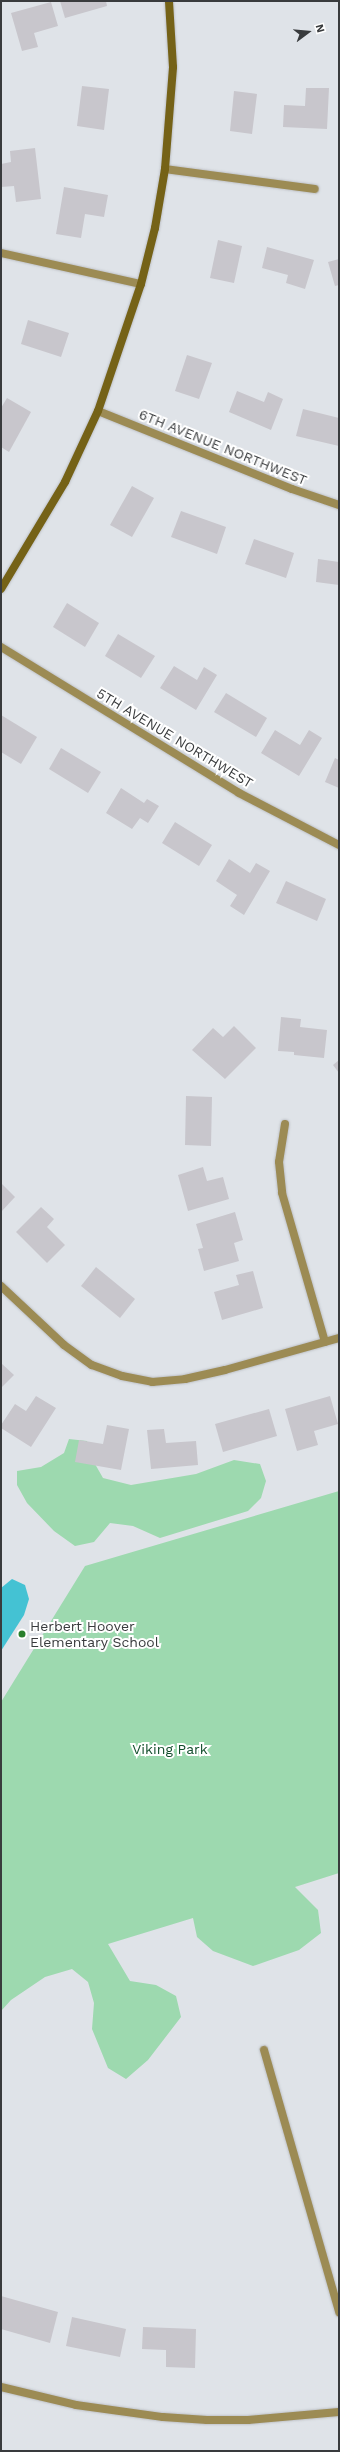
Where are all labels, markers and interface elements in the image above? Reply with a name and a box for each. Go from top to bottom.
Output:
north arrow [288,12,328,52]
text: N [313,23,327,34]
street label: 6TH AVENUE NORTHWEST [136,405,310,489]
street label: 5TH AVENUE NORTHWEST [94,684,256,792]
place label: Herbert Hoover Elementary School [30,1618,159,1650]
marker: Herbert Hoover Elementary School [17,1629,27,1639]
park label: Viking Park [132,1741,208,1757]

